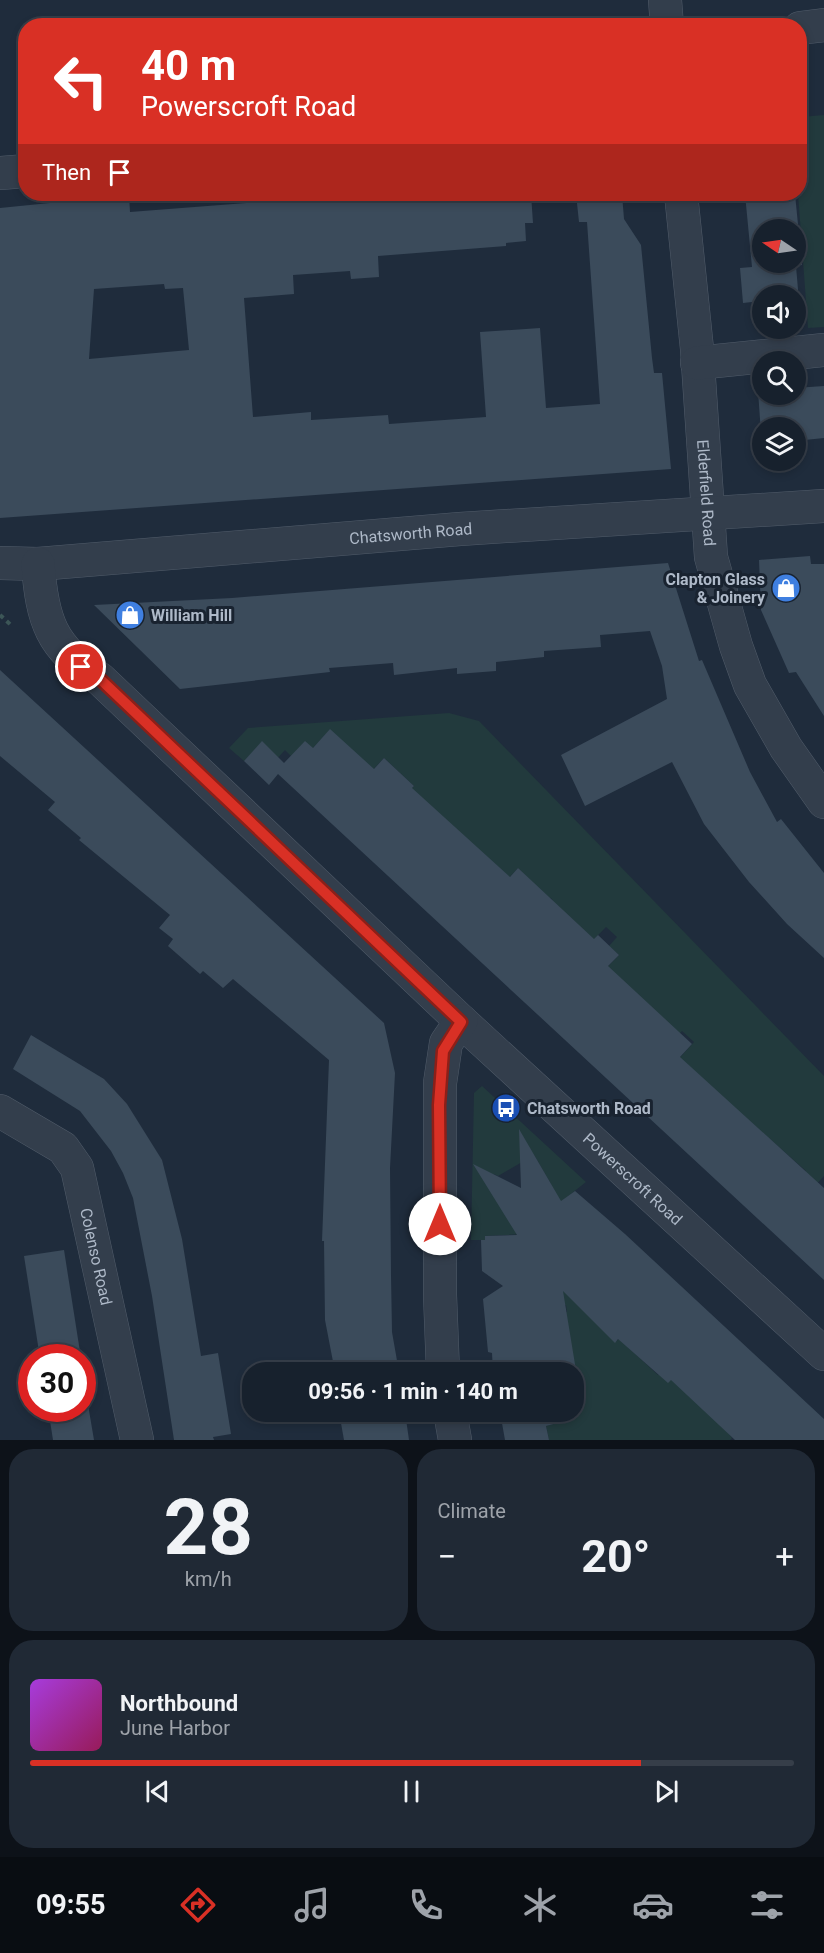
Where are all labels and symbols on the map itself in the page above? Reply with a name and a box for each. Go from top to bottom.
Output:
north arrow [752,219,806,273]
street label: Elderfield Road [693,439,719,547]
street label: Chatsworth Road [349,519,473,548]
place label: Clapton Glass & Joinery [665,570,766,607]
shop icon: Clapton Glass & Joinery [770,572,802,604]
shop icon: William Hill [114,599,146,631]
place label: William Hill [151,606,232,625]
pin [55,641,106,692]
bus stop icon: Chatsworth Road [490,1092,522,1124]
place label: Chatsworth Road [527,1099,651,1118]
street label: Powerscroft Road [579,1129,686,1229]
position arrow [408,1192,472,1256]
street label: Colenso Road [76,1206,116,1307]
speed limit sign: 30 [18,1344,96,1422]

